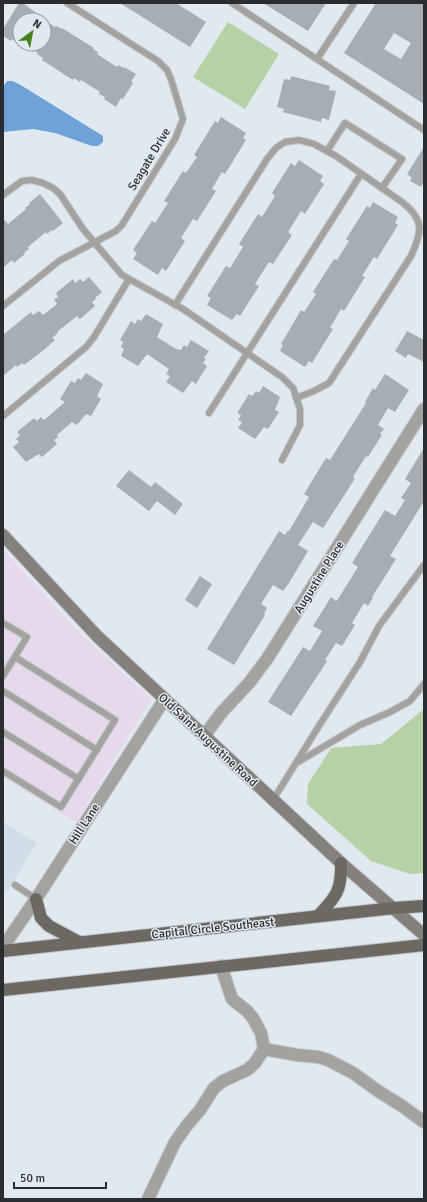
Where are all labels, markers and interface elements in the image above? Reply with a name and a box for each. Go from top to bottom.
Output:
north arrow [12,12,52,52]
text: N [30,16,44,31]
street label: Seagate Drive [125,125,174,193]
street label: Augustine Place [291,538,348,616]
street label: Old Saint Augustine Road [155,691,260,790]
street label: Hill Lane [66,801,103,848]
street label: Capital Circle Southeast [151,915,275,942]
scale bar [14,1164,106,1190]
text: 50 m [20,1171,45,1186]

